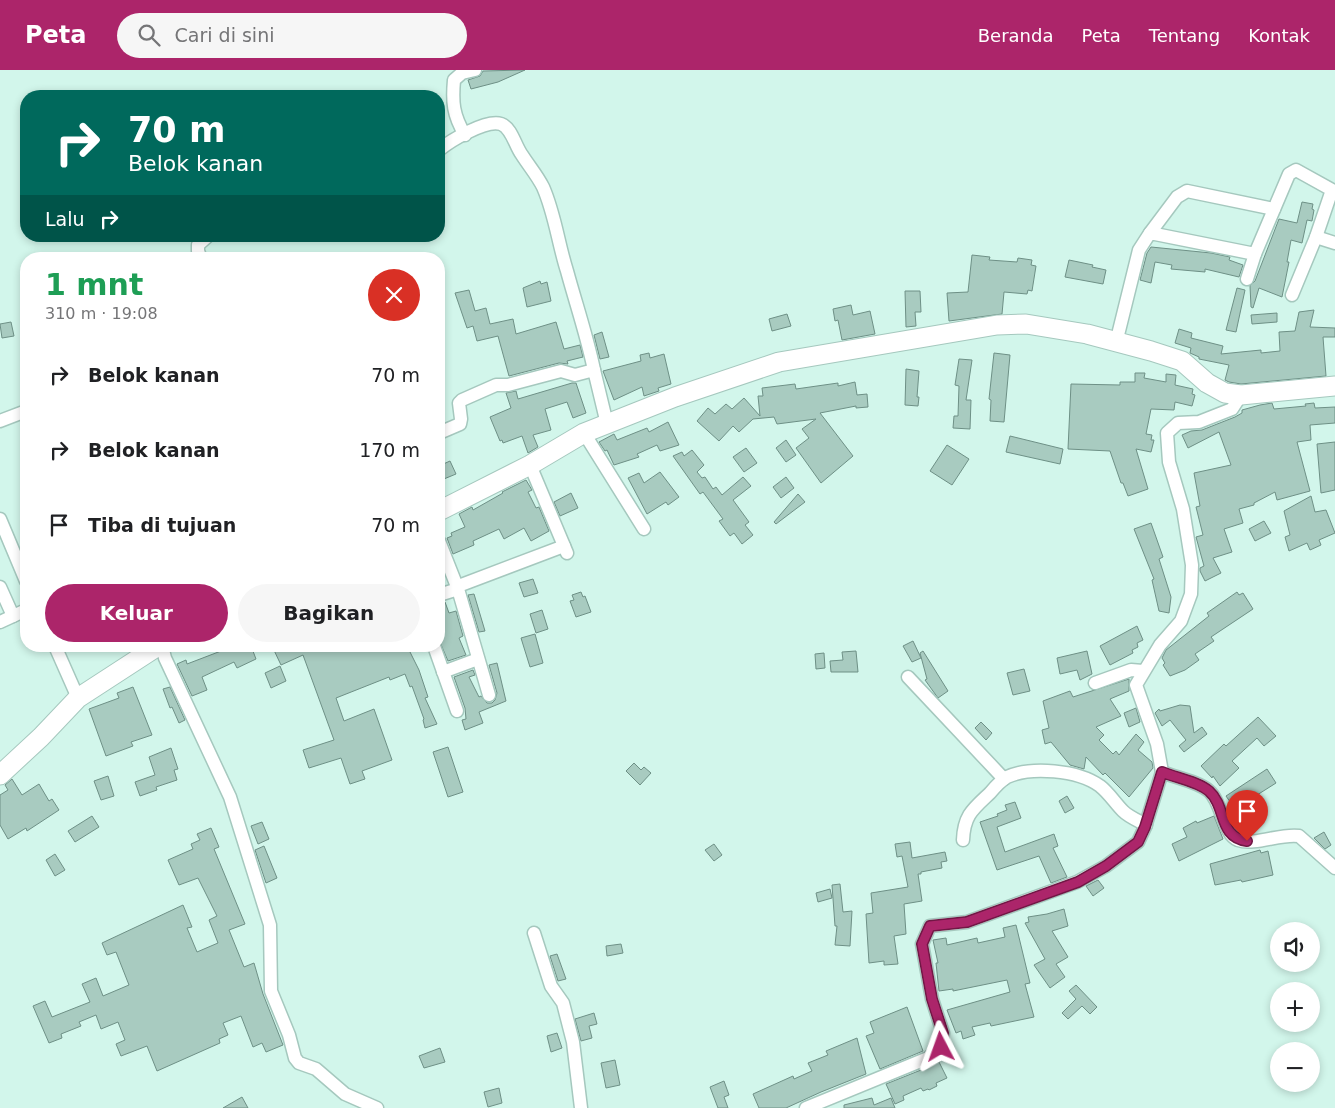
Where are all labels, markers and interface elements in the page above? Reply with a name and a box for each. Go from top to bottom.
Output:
search box [117,13,467,58]
text: Peta [25,21,87,49]
icon: search [135,21,163,49]
text: Cari di sini [175,24,274,46]
text: Beranda [978,25,1053,46]
text: Peta [1081,25,1121,46]
text: Tentang [1149,25,1220,46]
text: Kontak [1248,25,1310,46]
icon: right [45,110,110,175]
text: 70 m [128,110,225,150]
text: Belok kanan [128,151,263,176]
icon: right [95,205,123,233]
text: Lalu [45,208,85,230]
text: 1 mnt [45,267,143,302]
button: close [368,269,420,321]
text: 310 m · 19:08 [45,304,158,323]
icon: right [45,361,73,389]
text: Belok kanan [88,364,220,386]
text: 70 m [371,364,420,386]
icon: right [45,436,73,464]
text: Belok kanan [88,439,220,461]
text: 170 m [359,439,420,461]
icon: arrive [45,511,73,539]
text: Tiba di tujuan [88,514,236,536]
text: 70 m [371,514,420,536]
button: Keluar [45,584,228,642]
button: Bagikan [238,584,420,642]
pin [1226,790,1268,841]
icon: arrive [1233,797,1261,825]
map controls [1270,922,1320,1092]
button: sound [1270,922,1320,972]
button: + [1270,982,1320,1032]
position arrow [914,1020,966,1072]
button: − [1270,1042,1320,1092]

